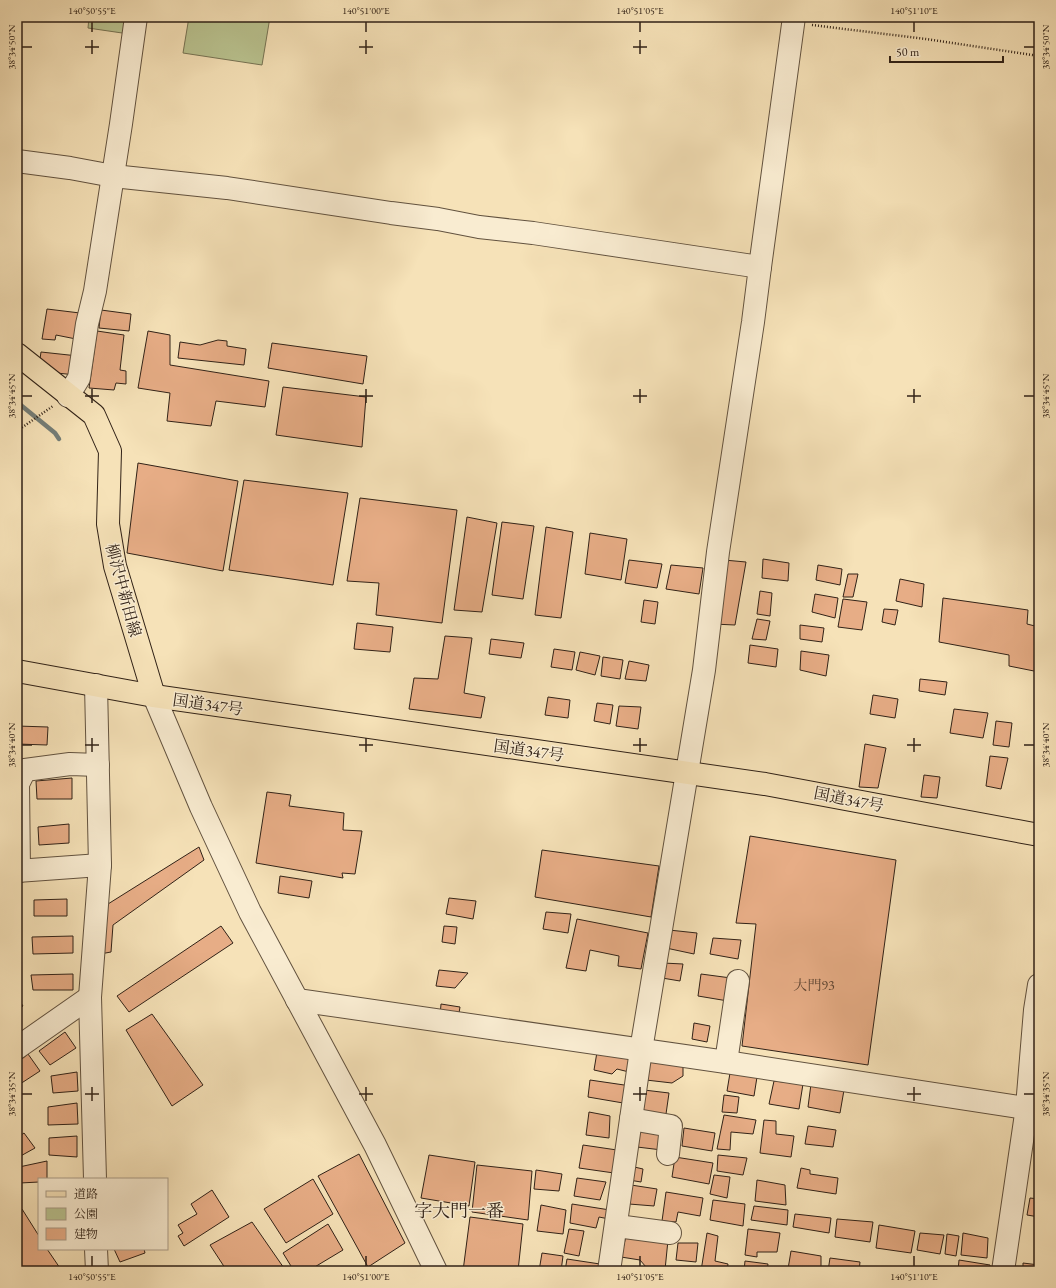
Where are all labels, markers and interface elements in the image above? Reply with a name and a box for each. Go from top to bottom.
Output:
text: 140°50'55"E [68,4,116,17]
text: 140°51'00"E [342,4,390,17]
text: 140°51'05"E [616,4,664,17]
text: 140°51'10"E [890,4,938,17]
text: 38°34'50"N [5,24,18,69]
text: 38°34'50"N [1039,24,1052,69]
scale bar [890,38,1003,64]
text: 50 m [896,44,920,60]
text: 38°34'45"N [5,373,18,418]
text: 38°34'45"N [1039,373,1052,418]
street label: 柳沢中新田線 [101,541,146,639]
street label: 国道347号 [171,689,245,720]
text: 38°34'40"N [5,722,18,767]
text: 38°34'40"N [1039,722,1052,767]
street label: 国道347号 [492,735,566,766]
street label: 国道347号 [812,782,886,817]
house number: 大門93 [793,976,835,994]
text: 38°34'35"N [5,1071,18,1116]
text: 38°34'35"N [1039,1071,1052,1116]
legend [38,1178,168,1250]
text: 道路 [74,1186,98,1202]
district label: 字大門一番 [414,1199,504,1222]
text: 公園 [74,1206,98,1222]
text: 建物 [74,1226,98,1242]
text: 140°50'55"E [68,1270,116,1283]
text: 140°51'00"E [342,1270,390,1283]
text: 140°51'05"E [616,1270,664,1283]
text: 140°51'10"E [890,1270,938,1283]

